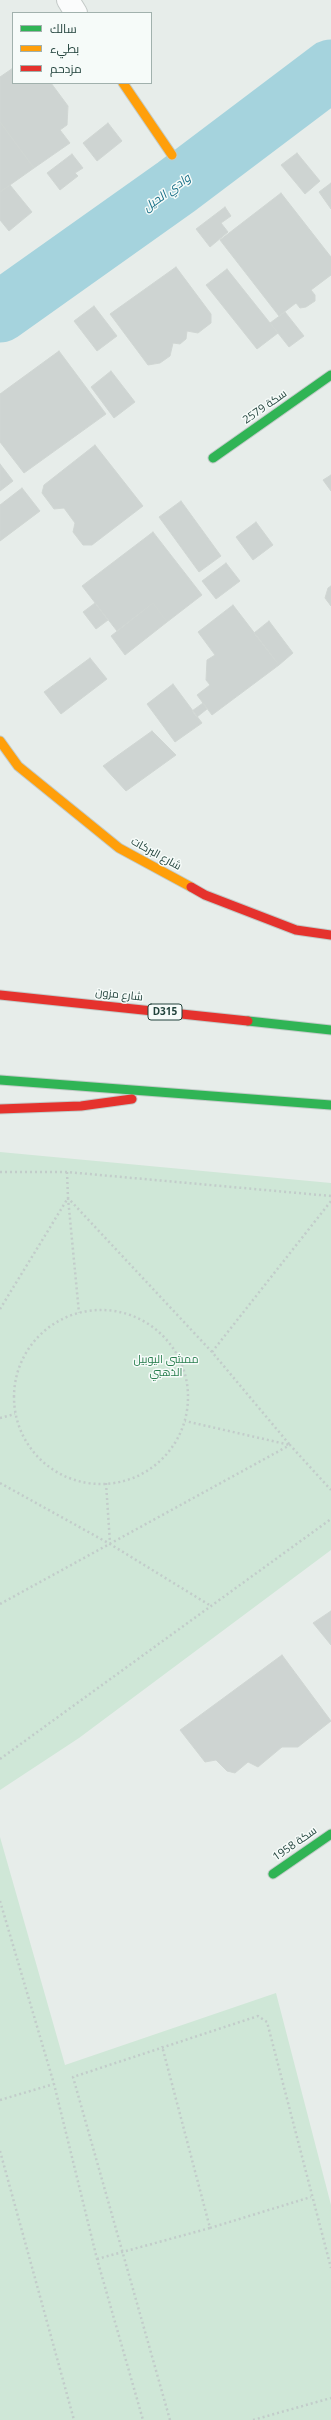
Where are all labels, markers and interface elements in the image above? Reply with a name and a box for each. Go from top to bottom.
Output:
legend [12,12,152,84]
text: سالك [50,20,77,37]
text: بطيء [50,40,79,57]
text: مزدحم [50,60,82,77]
water label: وادي الحيل [140,171,194,215]
street label: سكة 2579 [240,387,290,427]
street label: شارع البركات [129,835,183,873]
street label: شارع مزون [95,986,143,1004]
road number: D315 [148,1004,182,1020]
park label: ممشى اليوبيل الذهبي [134,1353,198,1379]
street label: سكة 1958 [270,1824,320,1864]

